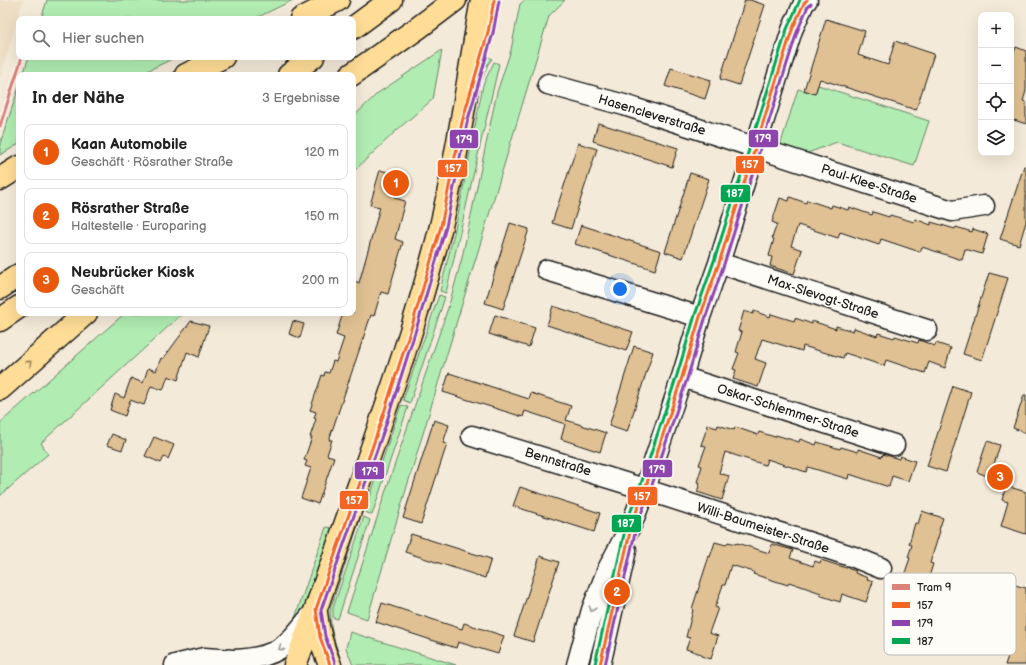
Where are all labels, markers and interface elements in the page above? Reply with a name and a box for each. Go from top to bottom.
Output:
map controls [978,12,1014,156]
button: + [978,12,1014,48]
search box [16,16,356,60]
icon: search [30,27,52,49]
text: Hier suchen [62,29,144,48]
button: − [978,48,1014,84]
button: locate [978,84,1014,120]
text: In der Nähe [32,88,125,108]
text: 3 Ergebnisse [262,90,340,106]
street label: Hasencleverstraße [596,91,708,139]
button: layers [978,120,1014,156]
line badge: 179 [449,129,479,149]
line badge: 179 [748,129,779,148]
text: 179 [754,132,772,145]
text: 179 [455,133,473,146]
text: Kaan Automobile [71,135,187,154]
text: 1 [43,144,49,160]
text: 120 m [304,144,339,160]
text: Geschäft · Rösrather Straße [71,154,233,170]
line badge: 157 [735,155,765,174]
text: 157 [741,158,759,171]
line badge: 157 [437,159,468,178]
street label: Paul-Klee-Straße [819,161,919,207]
text: 157 [444,162,462,175]
pin: 1 [383,168,409,198]
line badge: 187 [720,184,751,203]
text: 187 [726,187,744,200]
text: Rösrather Straße [71,199,189,218]
text: 2 [42,208,50,224]
text: 150 m [305,208,339,224]
text: Haltestelle · Europaring [71,218,206,234]
text: Neubrücker Kiosk [71,263,194,282]
street label: Max-Slevogt-Straße [765,271,881,323]
text: 3 [42,272,50,288]
text: 200 m [302,272,339,288]
your location [610,279,630,299]
text: Geschäft [71,282,124,298]
one-way arrow [24,361,32,368]
street label: Oskar-Schlemmer-Straße [715,380,861,442]
street label: Bennstraße [523,444,593,480]
line badge: 179 [642,459,673,478]
line badge: 179 [354,461,385,480]
pin: 3 [987,462,1013,492]
text: 179 [648,463,666,476]
text: 179 [361,465,379,478]
line badge: 157 [627,486,658,506]
line badge: 157 [339,490,369,510]
text: 157 [633,490,651,503]
text: 157 [345,494,363,507]
street label: Willi-Baumeister-Straße [695,499,832,557]
line badge: 187 [611,514,642,533]
text: 187 [617,517,635,530]
legend [884,573,1016,655]
pin: 2 [604,577,630,607]
text: Tram 9 [917,581,951,594]
text: 157 [917,599,934,612]
one-way arrow [589,606,597,613]
text: 179 [917,617,933,630]
text: 187 [917,635,934,648]
one-way arrow [278,643,285,650]

